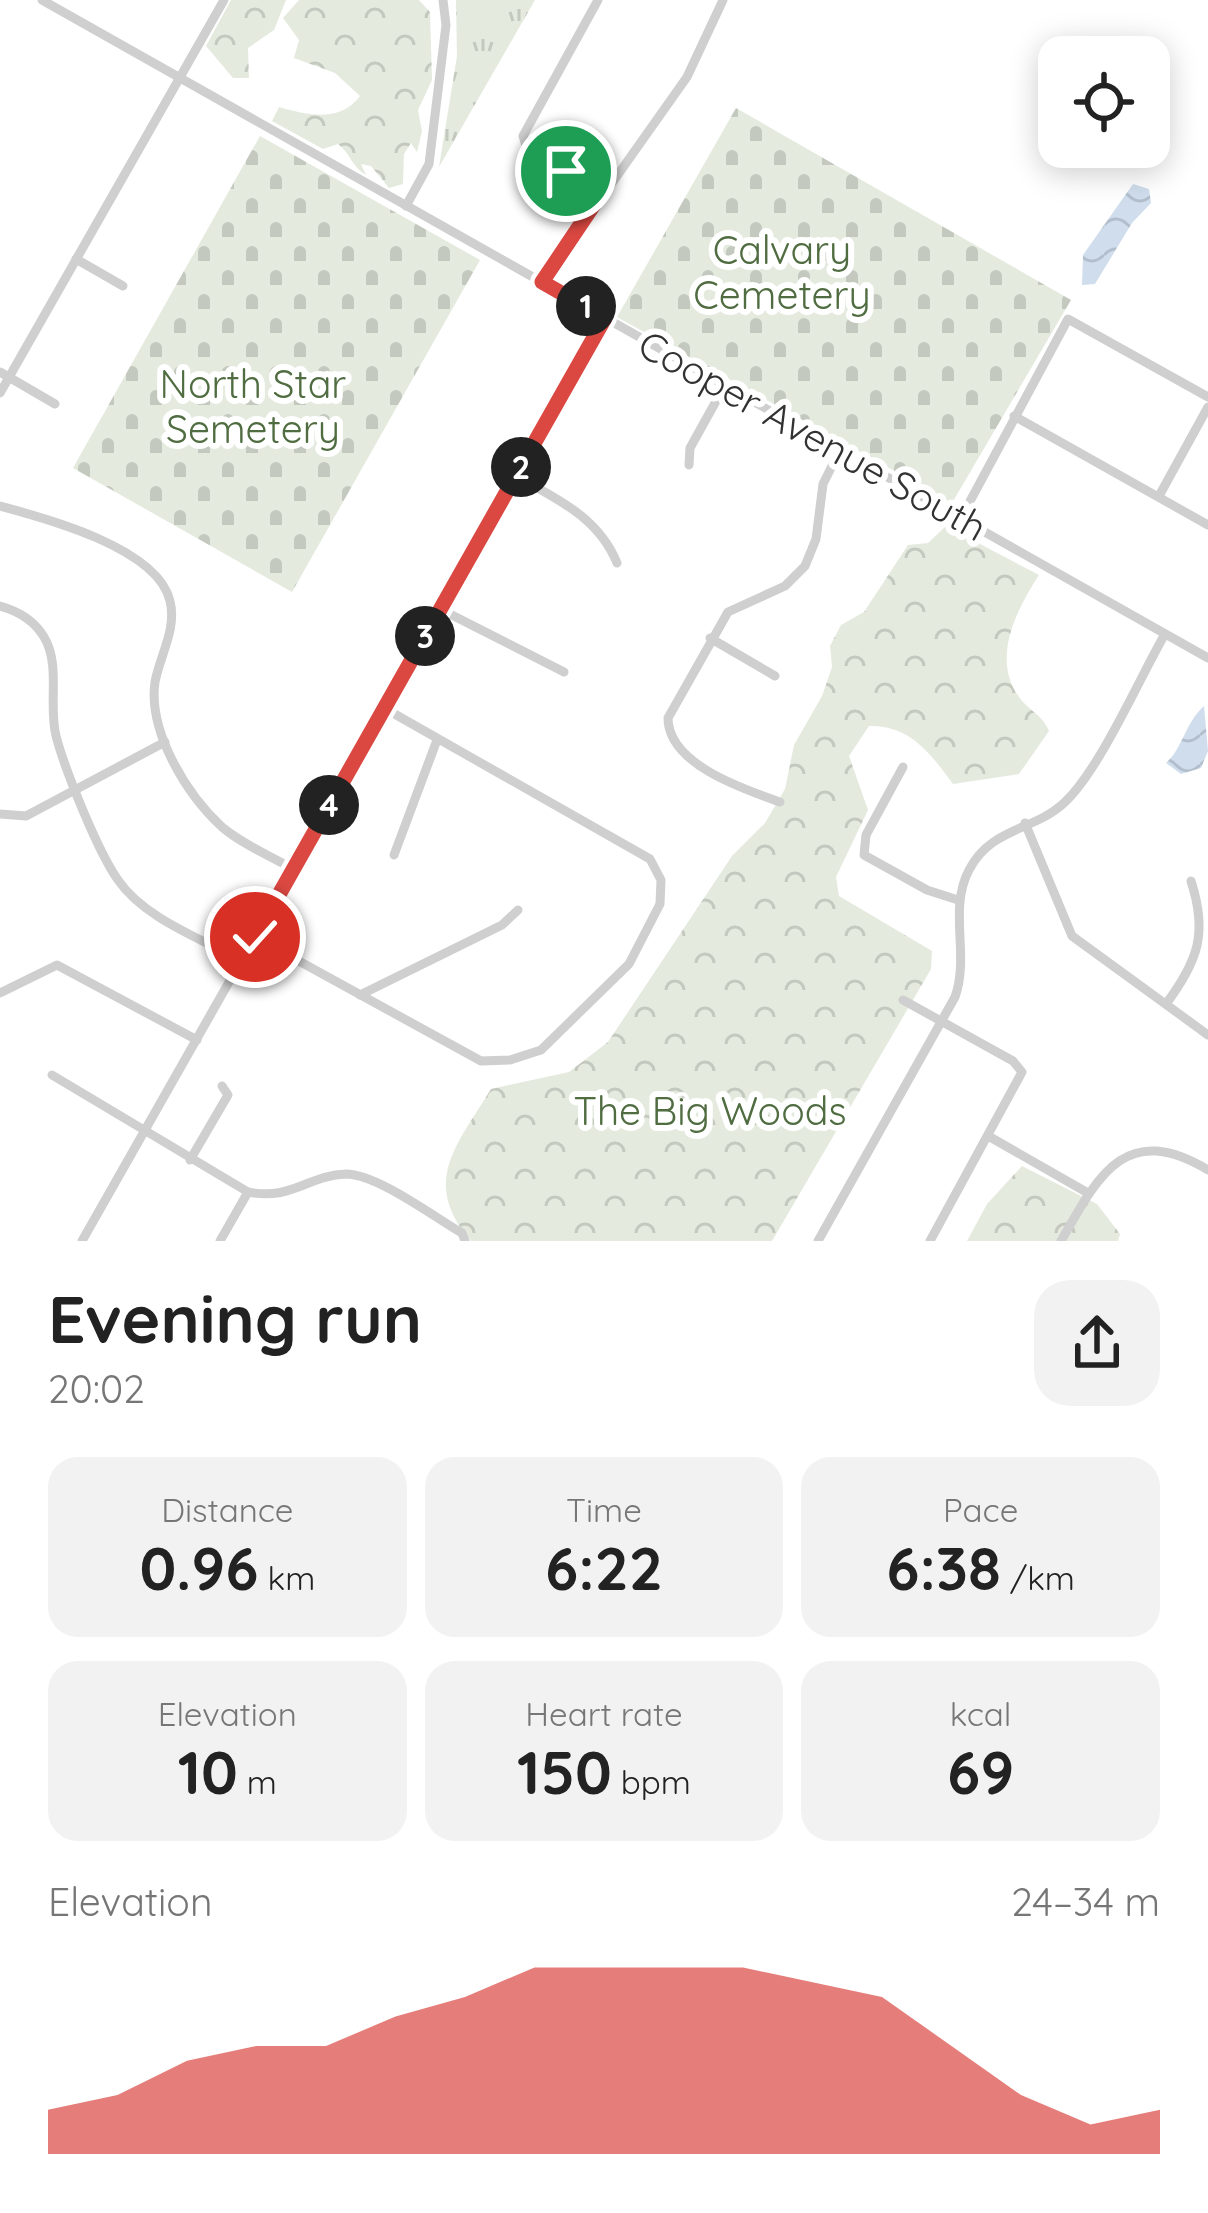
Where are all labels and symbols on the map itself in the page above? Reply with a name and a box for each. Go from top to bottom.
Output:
pin [515,120,617,222]
park label: Calvary Cemetery [693,225,871,319]
pin: 1 [556,276,616,336]
street label: Cooper Avenue South [630,319,996,551]
park label: North Star Semetery [160,359,346,453]
pin: 2 [491,437,551,497]
pin: 3 [395,606,455,666]
pin: 4 [299,775,359,835]
pin [204,886,306,988]
park label: The Big Woods [573,1086,847,1135]

